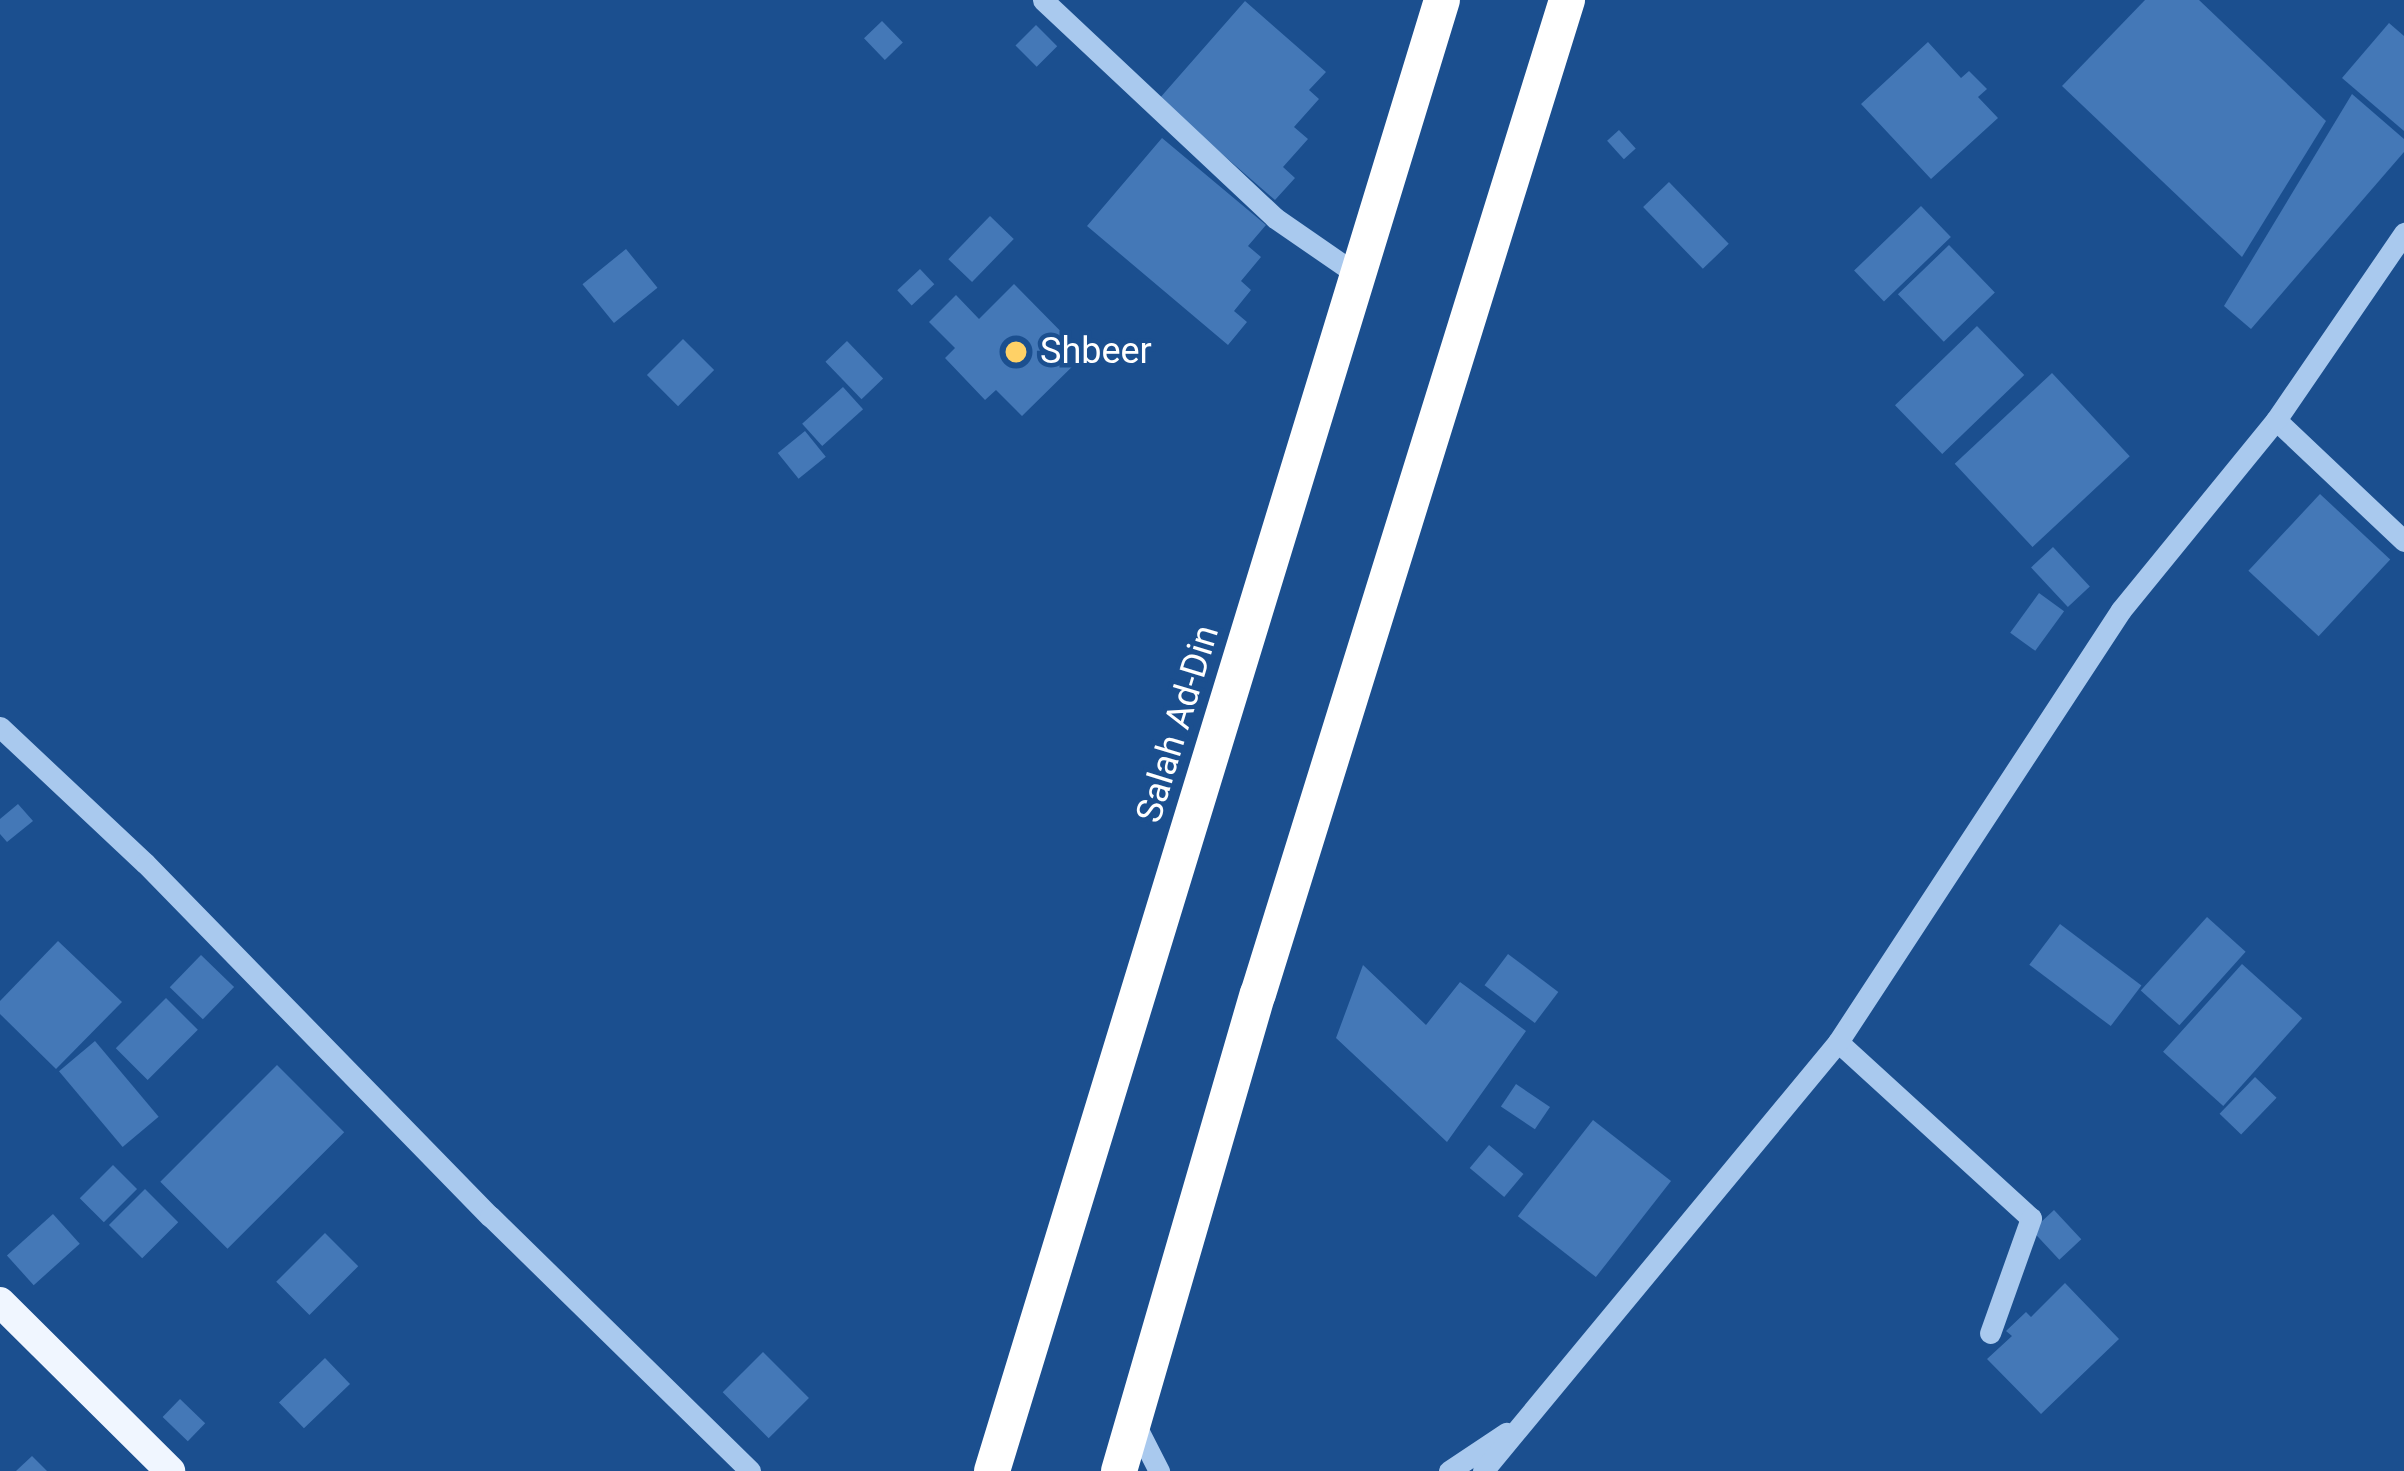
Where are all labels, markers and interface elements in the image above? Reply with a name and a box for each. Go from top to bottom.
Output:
place label: Shbeer [1040,330,1152,374]
marker: Shbeer [1003,339,1029,365]
street label: Salah Ad-Din [1128,620,1228,828]

